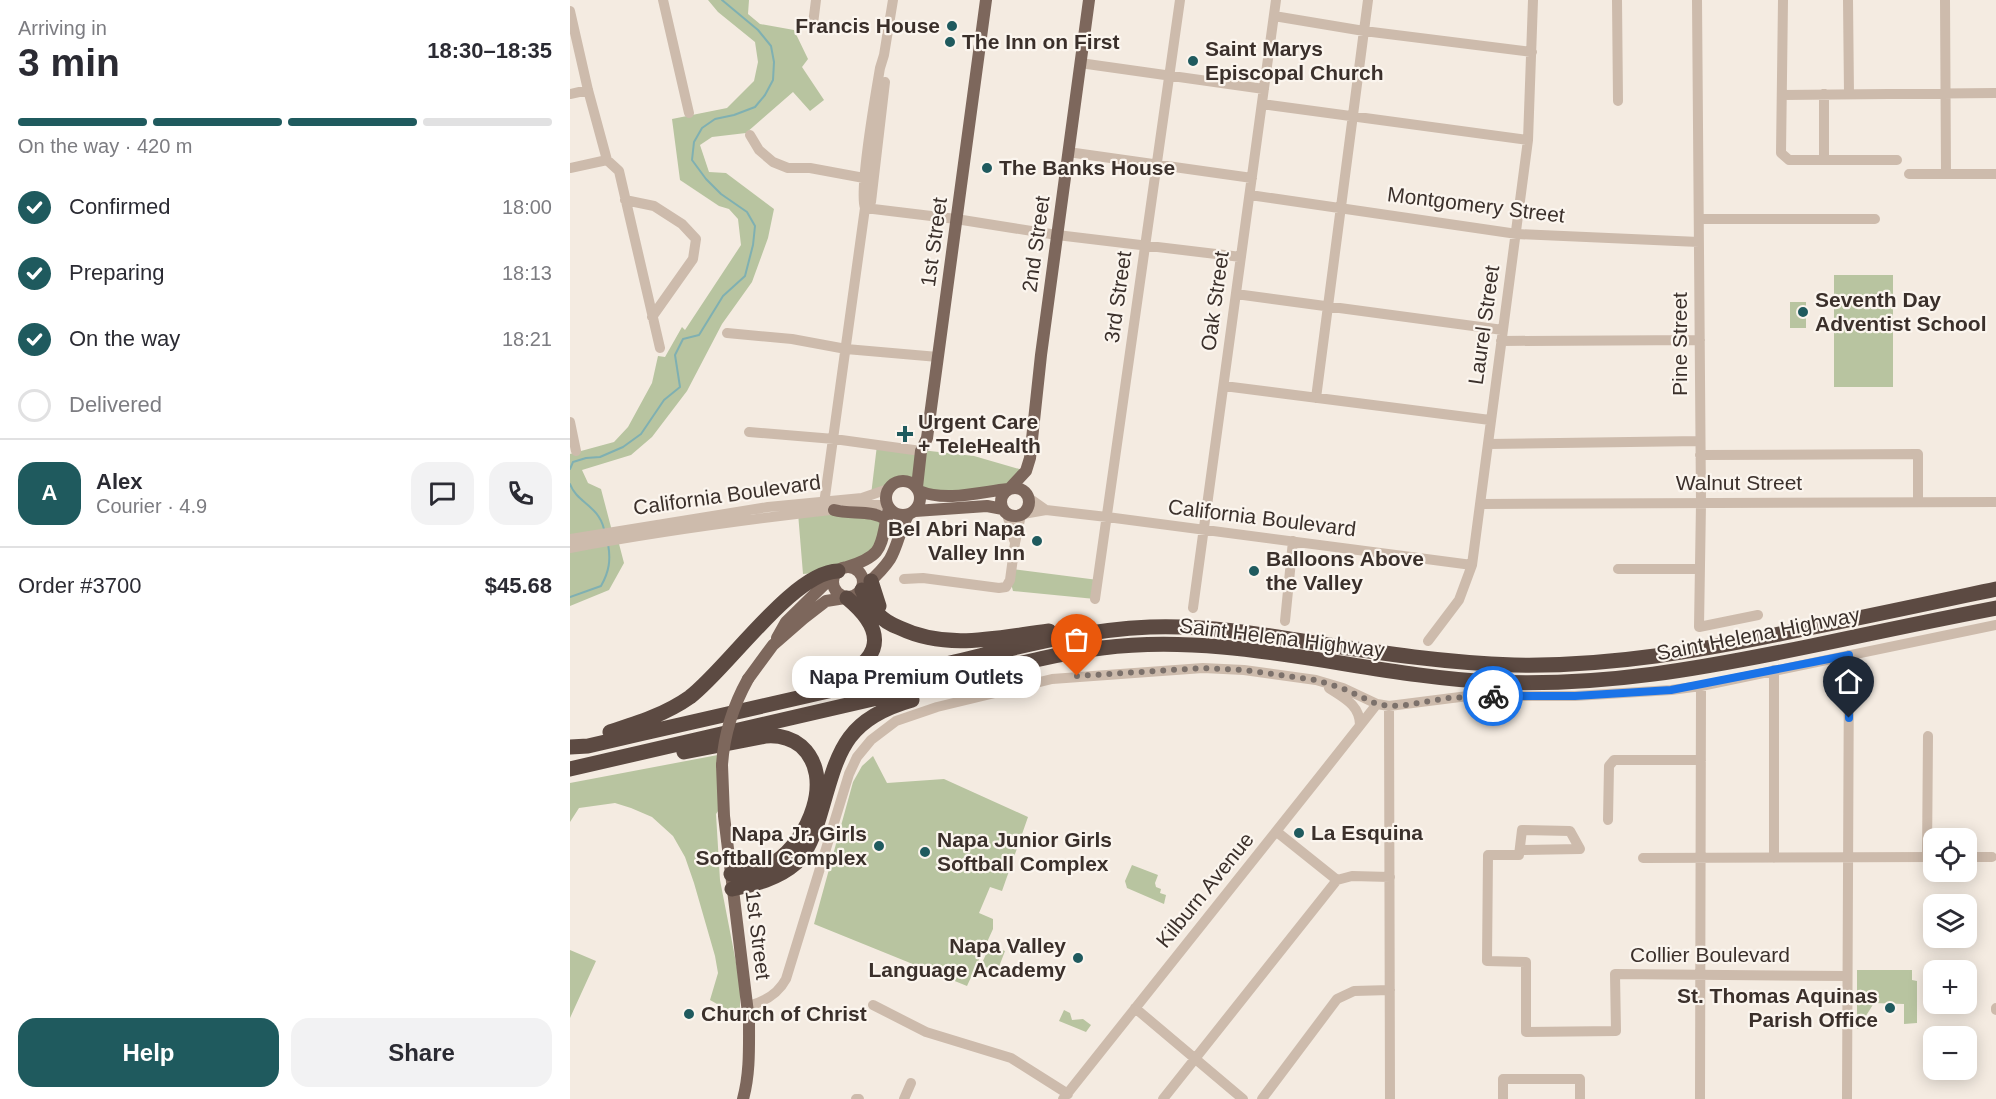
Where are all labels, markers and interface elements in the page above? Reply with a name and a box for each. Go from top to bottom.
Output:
place label: Francis House [795,14,940,37]
text: Arriving in [18,17,107,39]
marker: Francis House [945,19,959,33]
place label: The Inn on First [962,30,1120,53]
marker: The Inn on First [943,35,957,49]
place label: Saint Marys Episcopal Church [1205,37,1384,84]
text: 18:30–18:35 [427,38,552,63]
text: 3 min [18,41,120,84]
marker: Saint Marys Episcopal Church [1186,54,1200,68]
text: On the way · 420 m [18,135,193,157]
place label: The Banks House [999,156,1175,179]
marker: The Banks House [980,161,994,175]
street label: Montgomery Street [1386,182,1566,227]
icon: check [18,191,51,224]
text: Confirmed [69,194,170,219]
street label: 2nd Street [1017,194,1054,294]
text: 18:00 [502,196,552,218]
street label: 1st Street [916,196,951,288]
street label: Oak Street [1196,249,1233,352]
street label: 3rd Street [1100,250,1135,344]
icon: check [18,257,51,290]
text: Preparing [69,260,164,285]
text: 18:13 [502,262,552,284]
street label: Laurel Street [1464,264,1503,386]
place label: Seventh Day Adventist School [1815,288,1987,335]
street label: Pine Street [1668,292,1691,396]
marker: Seventh Day Adventist School [1796,305,1810,319]
icon: check [18,323,51,356]
text: On the way [69,326,180,351]
text: 18:21 [502,328,552,350]
text: Delivered [69,392,162,417]
place label: Urgent Care + TeleHealth [918,410,1041,457]
marker: Urgent Care + TeleHealth [896,425,914,443]
button: chat [411,462,474,525]
button: phone [489,462,552,525]
text: Alex [96,469,142,494]
street label: California Boulevard [632,470,822,519]
street label: Walnut Street [1676,471,1802,494]
text: A [42,480,57,505]
text: Courier · 4.9 [96,495,207,517]
street label: California Boulevard [1167,495,1357,540]
place label: Bel Abri Napa Valley Inn [888,517,1025,564]
marker: Bel Abri Napa Valley Inn [1030,534,1044,548]
place label: Balloons Above the Valley [1266,547,1424,594]
marker: Balloons Above the Valley [1247,564,1261,578]
text: Order #3700 [18,573,142,598]
text: $45.68 [485,573,552,598]
street label: Saint Helena Highway [1654,602,1862,665]
street label: Saint Helena Highway [1178,613,1386,662]
pin [1051,614,1102,676]
icon: bag [1060,623,1093,656]
callout: Napa Premium Outlets [792,655,1041,697]
pin [1823,656,1874,718]
icon: home [1832,665,1865,698]
text: Napa Premium Outlets [809,666,1024,688]
courier [1463,666,1523,726]
icon: bike [1477,680,1510,713]
place label: La Esquina [1311,821,1423,844]
place label: Napa Jr. Girls Softball Complex [695,822,867,869]
marker: La Esquina [1292,826,1306,840]
place label: Napa Junior Girls Softball Complex [937,828,1112,875]
street label: Kilburn Avenue [1151,828,1258,952]
map controls [1923,828,1977,1080]
button: locate [1923,828,1977,882]
marker: Napa Jr. Girls Softball Complex [872,839,886,853]
marker: Napa Junior Girls Softball Complex [918,845,932,859]
street label: 1st Street [742,889,775,981]
button: layers [1923,894,1977,948]
place label: Napa Valley Language Academy [868,934,1066,981]
street label: Collier Boulevard [1630,943,1790,966]
marker: Napa Valley Language Academy [1071,951,1085,965]
button: + [1923,960,1977,1014]
place label: St. Thomas Aquinas Parish Office [1677,984,1878,1031]
marker: St. Thomas Aquinas Parish Office [1883,1001,1897,1015]
place label: Church of Christ [701,1002,867,1025]
marker: Church of Christ [682,1007,696,1021]
button: Help [18,1018,279,1087]
button: Share [291,1018,552,1087]
button: − [1923,1026,1977,1080]

